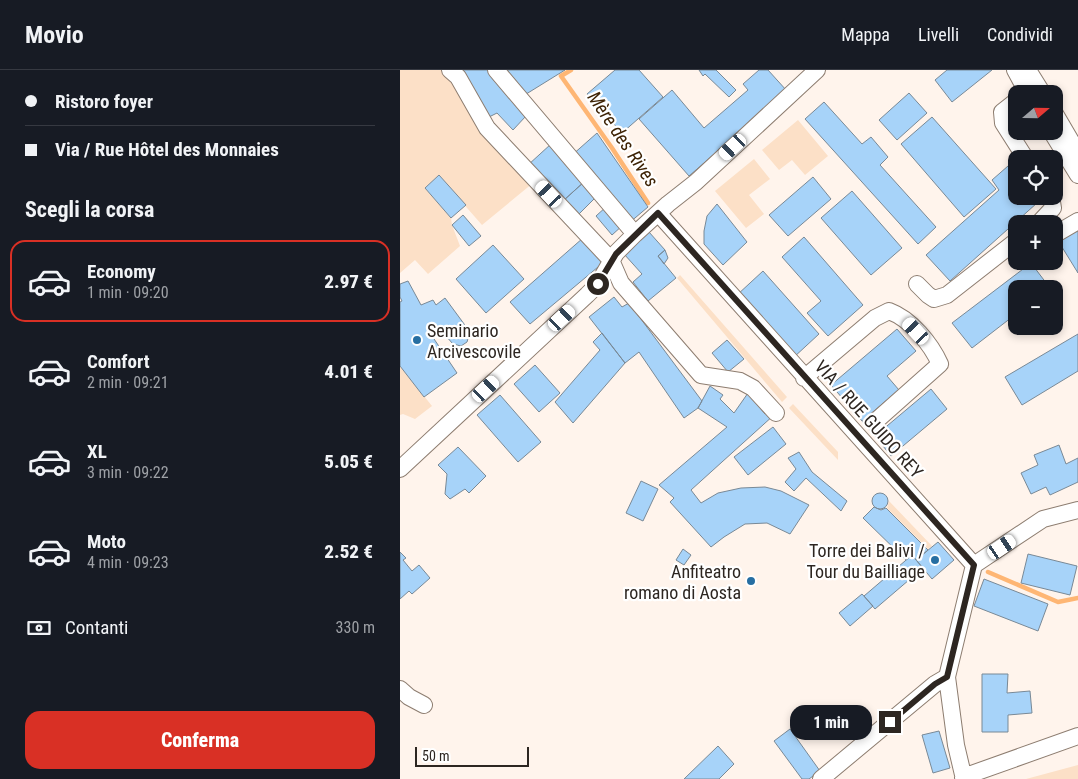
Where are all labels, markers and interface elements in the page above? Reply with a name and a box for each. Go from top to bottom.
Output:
text: Movio [25,21,84,49]
text: Mappa [841,24,890,45]
text: Livelli [918,24,959,45]
text: Condividi [987,24,1053,45]
north arrow [1008,85,1062,140]
map controls [1008,85,1063,335]
water label: Mère des Rives [583,87,663,191]
text: Ristoro foyer [55,90,153,113]
car [716,131,749,163]
text: Via / Rue Hôtel des Monnaies [55,138,279,161]
button: locate [1008,150,1063,205]
car [533,178,564,210]
text: Scegli la corsa [25,197,154,222]
button: + [1008,215,1063,270]
icon: car [27,259,72,304]
text: Economy [87,260,156,283]
text: 2.97 € [324,270,373,293]
route start [587,273,609,295]
button: − [1008,280,1063,335]
text: 1 min · 09:20 [87,283,169,302]
car [545,302,578,334]
car [900,315,931,347]
place label: Seminario Arcivescovile [427,320,521,362]
marker: Seminario Arcivescovile [411,334,423,346]
icon: car [27,349,72,394]
text: Comfort [87,350,150,373]
street label: VIA / RUE GUIDO REY [811,356,928,483]
text: 4.01 € [324,360,373,383]
text: 2 min · 09:21 [87,373,169,392]
car [469,373,502,405]
icon: car [27,439,72,484]
text: XL [87,440,107,463]
text: 5.05 € [324,450,373,473]
text: 3 min · 09:22 [87,463,169,482]
icon: car [27,529,72,574]
text: Moto [87,530,126,553]
car [985,532,1018,562]
text: 2.52 € [324,540,373,563]
place label: Torre dei Balivi / Tour du Bailliage [806,540,925,582]
text: 4 min · 09:23 [87,553,169,572]
marker: Torre dei Balivi / Tour du Bailliage [929,554,941,566]
place label: Anfiteatro romano di Aosta [624,561,741,603]
marker: Anfiteatro romano di Aosta [745,575,757,587]
icon: cash [25,614,53,642]
text: Contanti [65,616,128,639]
text: 330 m [336,618,375,637]
callout: 1 min [790,704,872,740]
button: Conferma [25,711,375,769]
route end [879,711,901,733]
text: 1 min [813,713,849,732]
scale bar [415,744,529,767]
text: 50 m [422,748,450,764]

